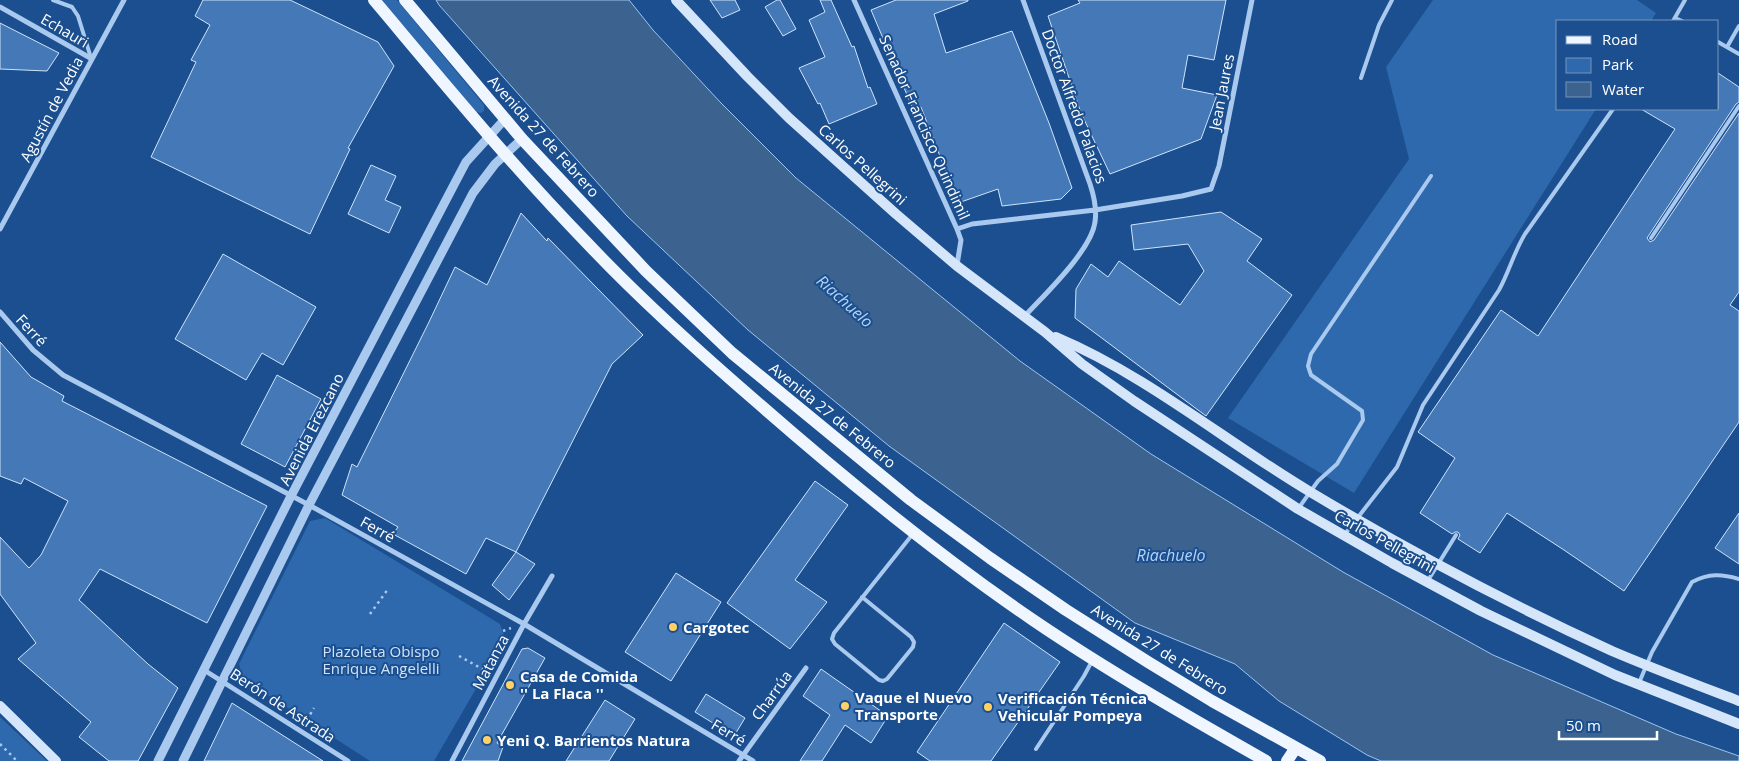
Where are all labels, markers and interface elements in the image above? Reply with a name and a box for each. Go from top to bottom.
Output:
street label: Echauri [37,8,93,52]
legend [1556,20,1719,110]
street label: Doctor Alfredo Palacios [1038,26,1112,186]
text: Road [1602,29,1638,49]
street label: Senador Francisco Quindimil [875,31,975,223]
street label: Jean Jaures [1203,52,1238,134]
street label: Agustín de Vedia [15,53,87,165]
text: Park [1602,54,1633,74]
street label: Avenida 27 de Febrero [484,71,604,201]
text: Water [1602,79,1644,99]
street label: Carlos Pellegrini [815,119,911,209]
water label: Riachuelo [812,270,878,332]
street label: Ferré [12,310,52,350]
street label: Avenida 27 de Febrero [766,358,900,472]
street label: Avenida Erezcano [274,369,348,489]
street label: Carlos Pellegrini [1331,505,1439,577]
street label: Ferré [357,511,399,547]
water label: Riachuelo [1137,544,1205,566]
street label: Avenida 27 de Febrero [1088,599,1232,699]
place label: Cargotec [683,617,750,637]
marker: Cargotec [667,621,679,633]
street label: Matanza [467,631,513,693]
park label: Plazoleta Obispo Enrique Angelelli [323,641,439,678]
street label: Berón de Astrada [226,663,340,747]
place label: Casa de Comida '' La Flaca '' [520,666,638,703]
street label: Charrúa [746,666,796,724]
marker: Casa de Comida '' La Flaca '' [504,679,516,691]
place label: Vaque el Nuevo Transporte [855,687,972,724]
place label: Verificación Técnica Vehicular Pompeya [998,688,1147,725]
marker: Vaque el Nuevo Transporte [839,700,851,712]
marker: Verificación Técnica Vehicular Pompeya [982,701,994,713]
scale bar [1559,708,1656,740]
street label: Ferré [708,714,750,750]
text: 50 m [1566,715,1601,735]
place label: Yeni Q. Barrientos Natura [497,730,690,750]
marker: Yeni Q. Barrientos Natura [481,734,493,746]

